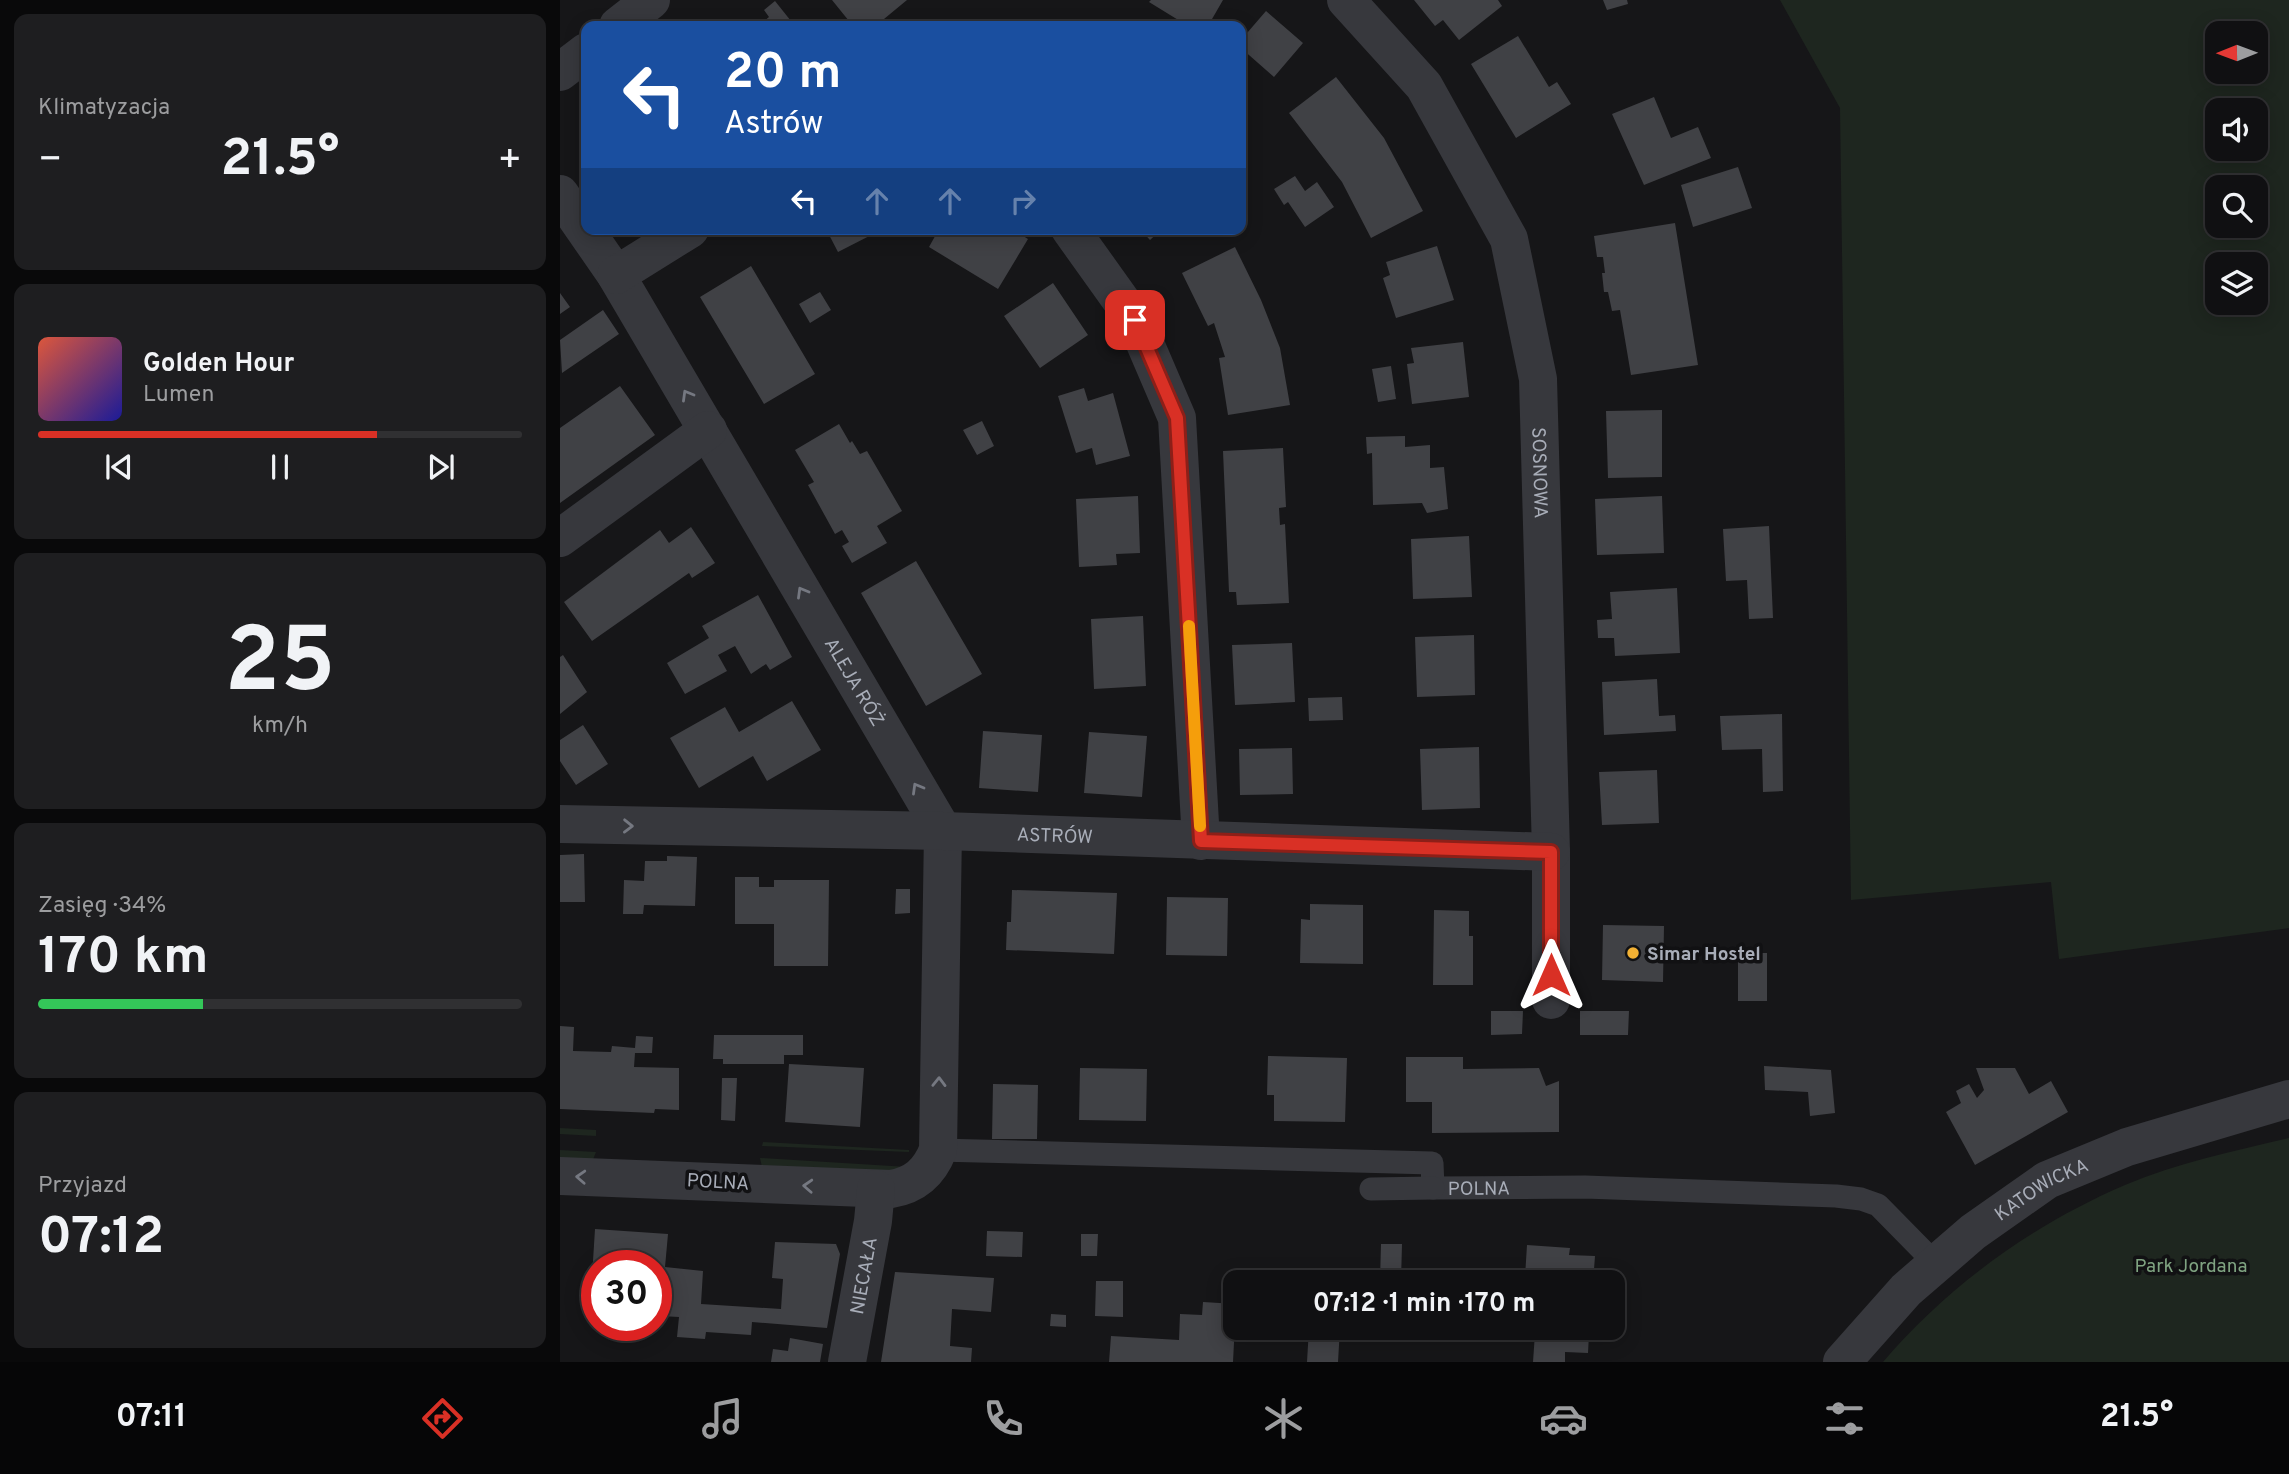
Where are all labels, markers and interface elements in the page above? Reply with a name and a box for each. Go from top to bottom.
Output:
north arrow [2205,21,2268,84]
map controls [2205,21,2268,315]
text: 20 m [724,44,841,106]
icon: left [609,49,700,140]
text: Klimatyzacja [38,94,170,123]
button: sound [2205,98,2268,161]
text: Astrów [724,105,823,145]
text: 21.5° [221,128,339,194]
text: − [38,137,63,186]
text: + [497,137,522,186]
button: search [2205,175,2268,238]
icon: left [785,182,823,220]
icon: ahead [858,182,896,220]
icon: ahead [931,182,969,220]
icon: right [1004,182,1042,220]
button: layers [2205,252,2268,315]
pin [1105,290,1165,350]
icon: arrive [1116,301,1154,339]
text: Golden Hour [143,348,294,381]
text: Lumen [143,381,214,410]
one-way arrow [682,390,695,403]
street label: SOSNOWA [1525,427,1552,519]
icon: previous [100,448,138,486]
icon: pause [261,448,299,486]
icon: next [422,448,460,486]
one-way arrow [797,586,810,599]
text: 25 [224,609,336,724]
street label: ALEJA RÓŻ [818,634,890,731]
text: km/h [252,712,308,741]
one-way arrow [912,783,925,795]
one-way arrow [623,818,634,833]
street label: ASTRÓW [1016,824,1093,850]
text: Zasięg · 34% [38,892,166,921]
text: 170 km [38,926,209,992]
position arrow [1514,938,1588,1012]
place label: Simar Hostel [1647,943,1761,967]
marker: Simar Hostel [1625,945,1641,961]
one-way arrow [931,1076,947,1087]
street label: KATOWICKA [1990,1154,2092,1227]
one-way arrow [575,1169,586,1184]
street label: POLNA [686,1169,750,1197]
text: Przyjazd [38,1172,127,1201]
street label: POLNA [1448,1177,1510,1202]
one-way arrow [803,1179,814,1194]
text: 07:12 [38,1206,164,1272]
street label: NIECAŁA [846,1235,884,1316]
speed limit sign: 30 [581,1250,672,1341]
park label: Park Jordana [2134,1255,2248,1279]
text: 07:12 · 1 min · 170 m [1313,1288,1535,1321]
icon: directions [418,1394,467,1443]
icon: music [698,1394,747,1443]
icon: phone [979,1394,1028,1443]
icon: climate [1259,1394,1308,1443]
icon: car [1539,1394,1588,1443]
icon: filters [1820,1394,1869,1443]
text: 07:11 [116,1398,187,1438]
text: 21.5° [2100,1398,2173,1438]

